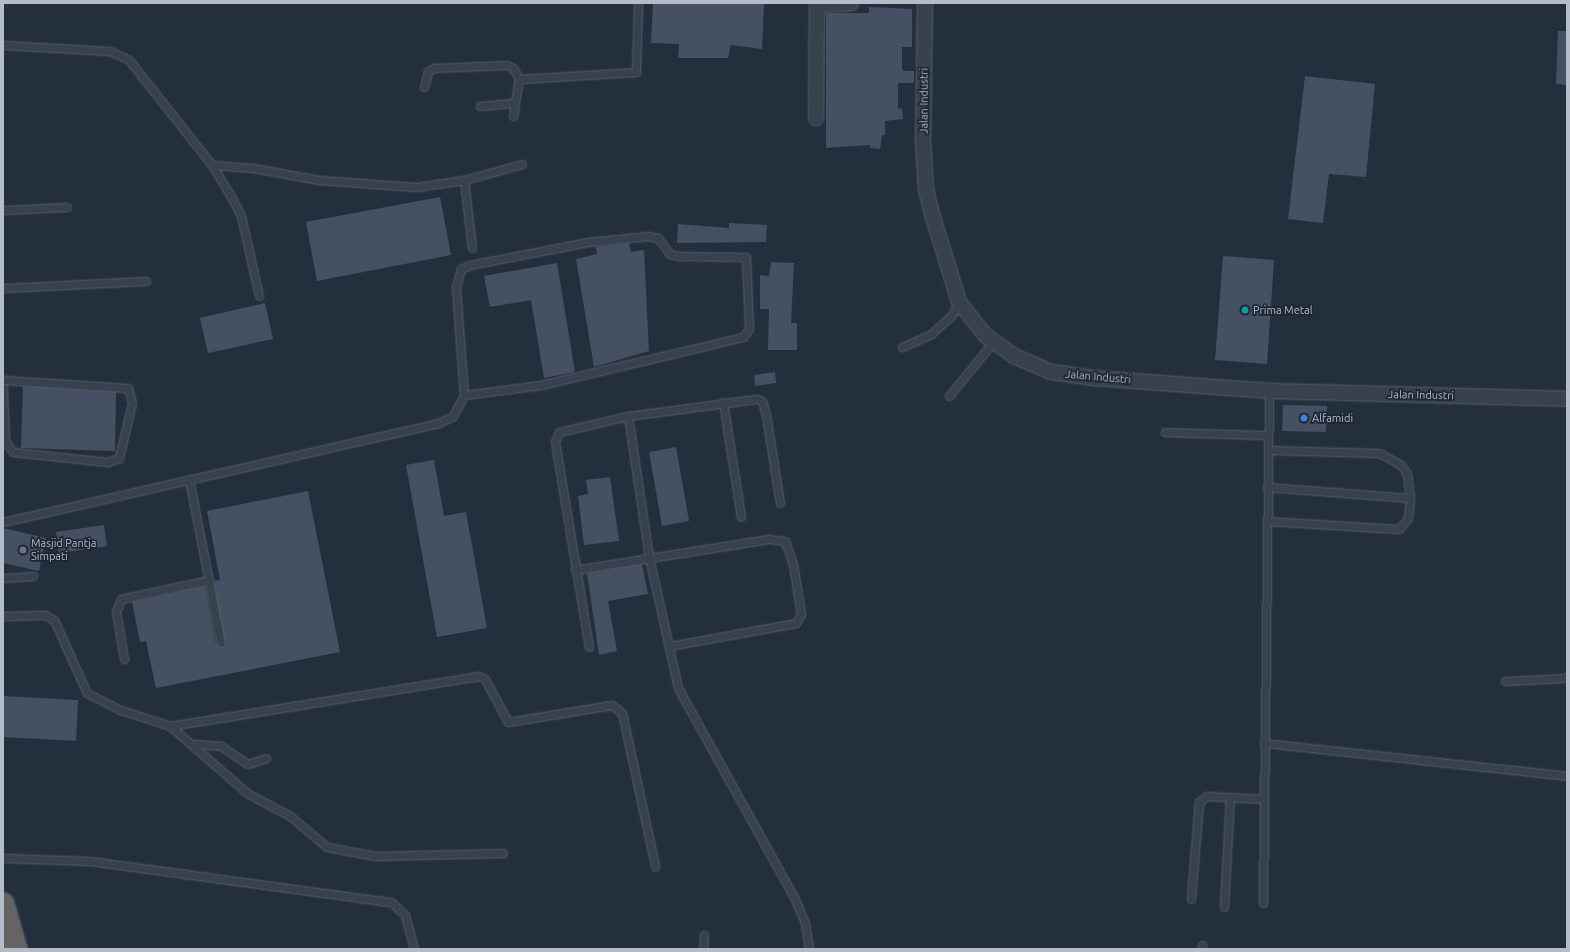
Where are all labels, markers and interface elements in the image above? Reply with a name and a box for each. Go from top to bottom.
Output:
street label: Jalan Industri [917,68,931,134]
place label: Prima Metal [1253,303,1313,317]
marker: Prima Metal [1240,305,1250,315]
street label: Jalan Industri [1064,368,1132,386]
street label: Jalan Industri [1388,388,1454,402]
place label: Alfamidi [1312,411,1353,425]
marker: Alfamidi [1299,413,1309,423]
place label: Masjid Pantja Simpati [31,537,96,563]
marker: Masjid Pantja Simpati [18,545,28,555]

